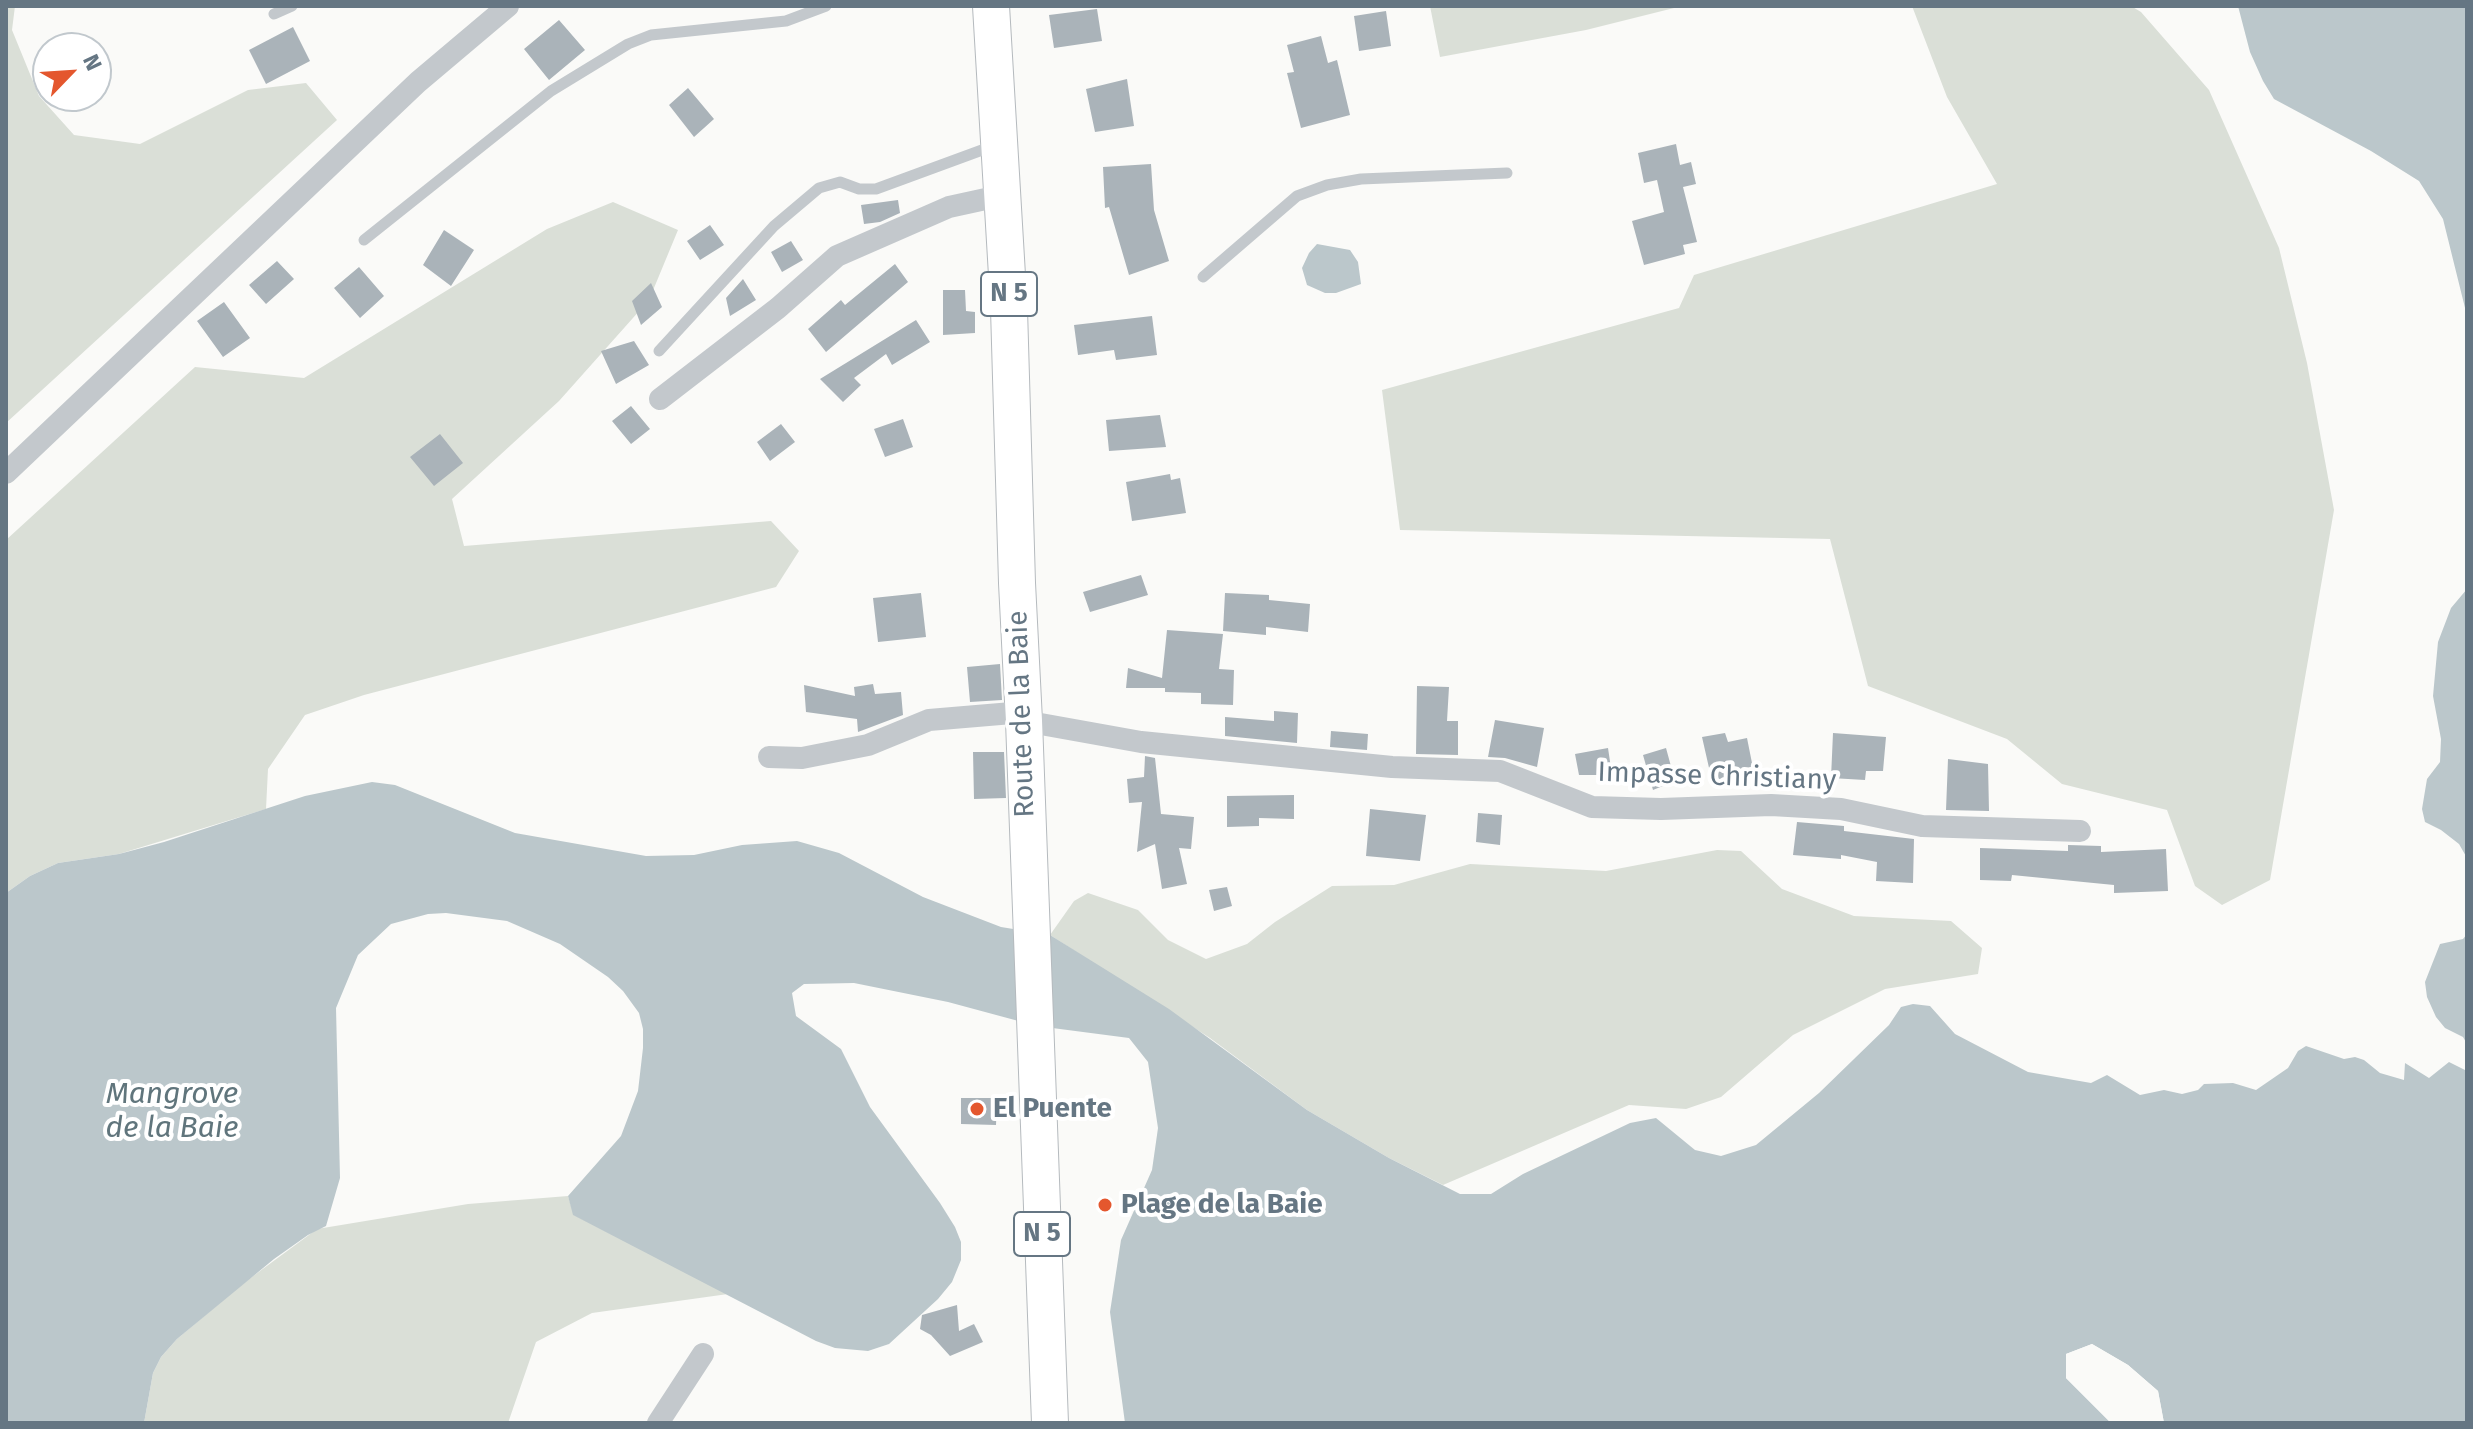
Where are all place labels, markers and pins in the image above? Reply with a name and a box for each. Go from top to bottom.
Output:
place label: El Puente [993,1092,1112,1126]
marker: El Puente [968,1100,986,1118]
place label: Plage de la Baie [1121,1188,1323,1222]
marker: Plage de la Baie [1096,1196,1114,1214]

